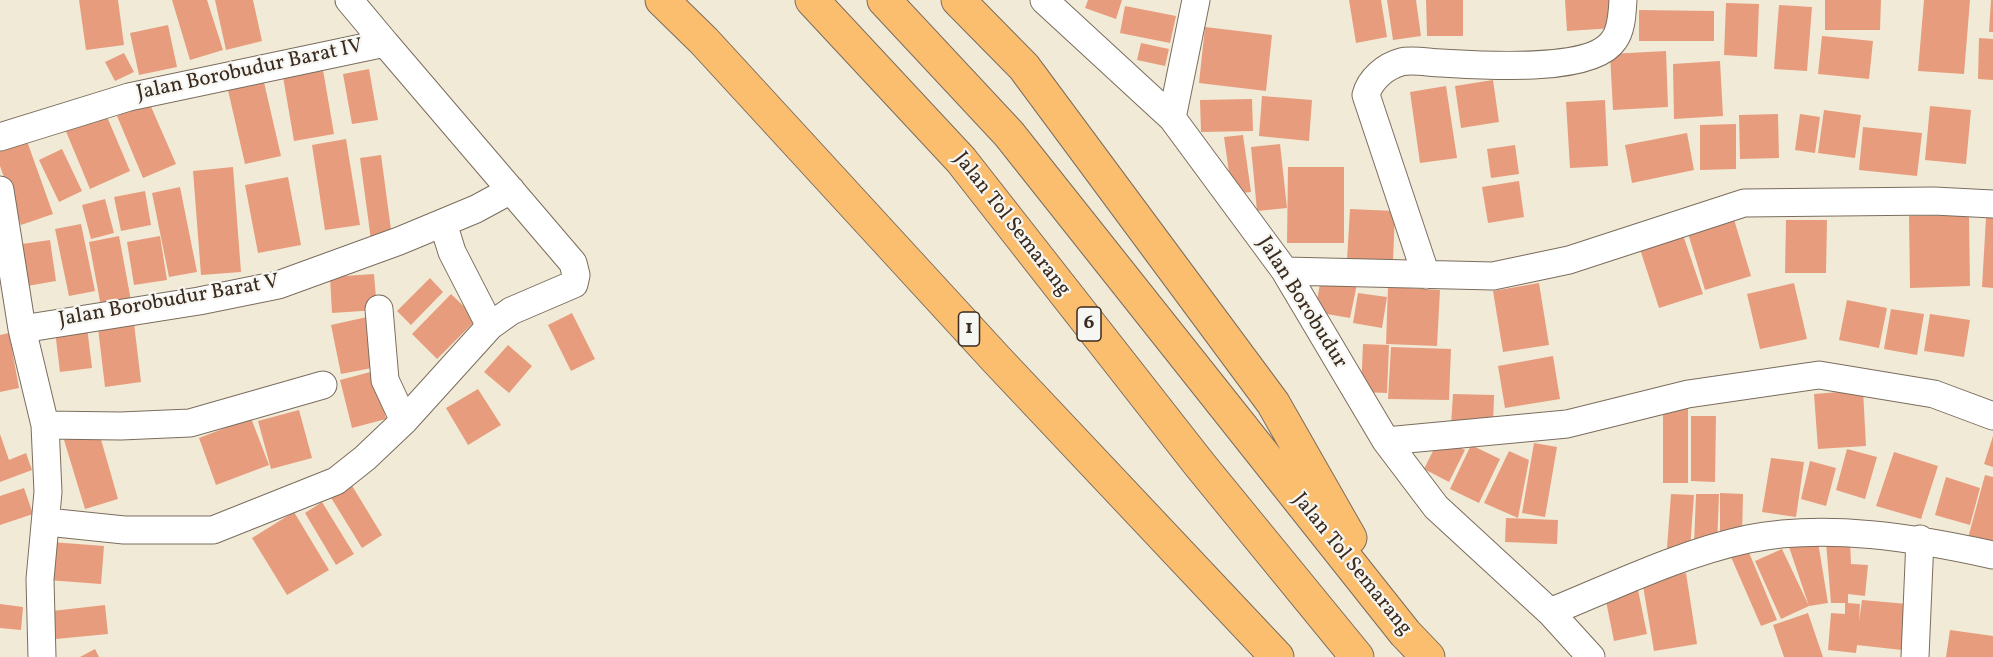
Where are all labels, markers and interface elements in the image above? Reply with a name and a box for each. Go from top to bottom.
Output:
street label: Jalan Borobudur Barat IV [135,35,365,107]
street label: Jalan Tol Semarang [947,148,1075,302]
street label: Jalan Borobudur [1250,232,1352,374]
street label: Jalan Borobudur Barat V [57,270,281,334]
road number: 6 [1077,307,1101,341]
road number: 1 [958,312,980,346]
street label: Jalan Tol Semarang [1286,489,1416,641]

